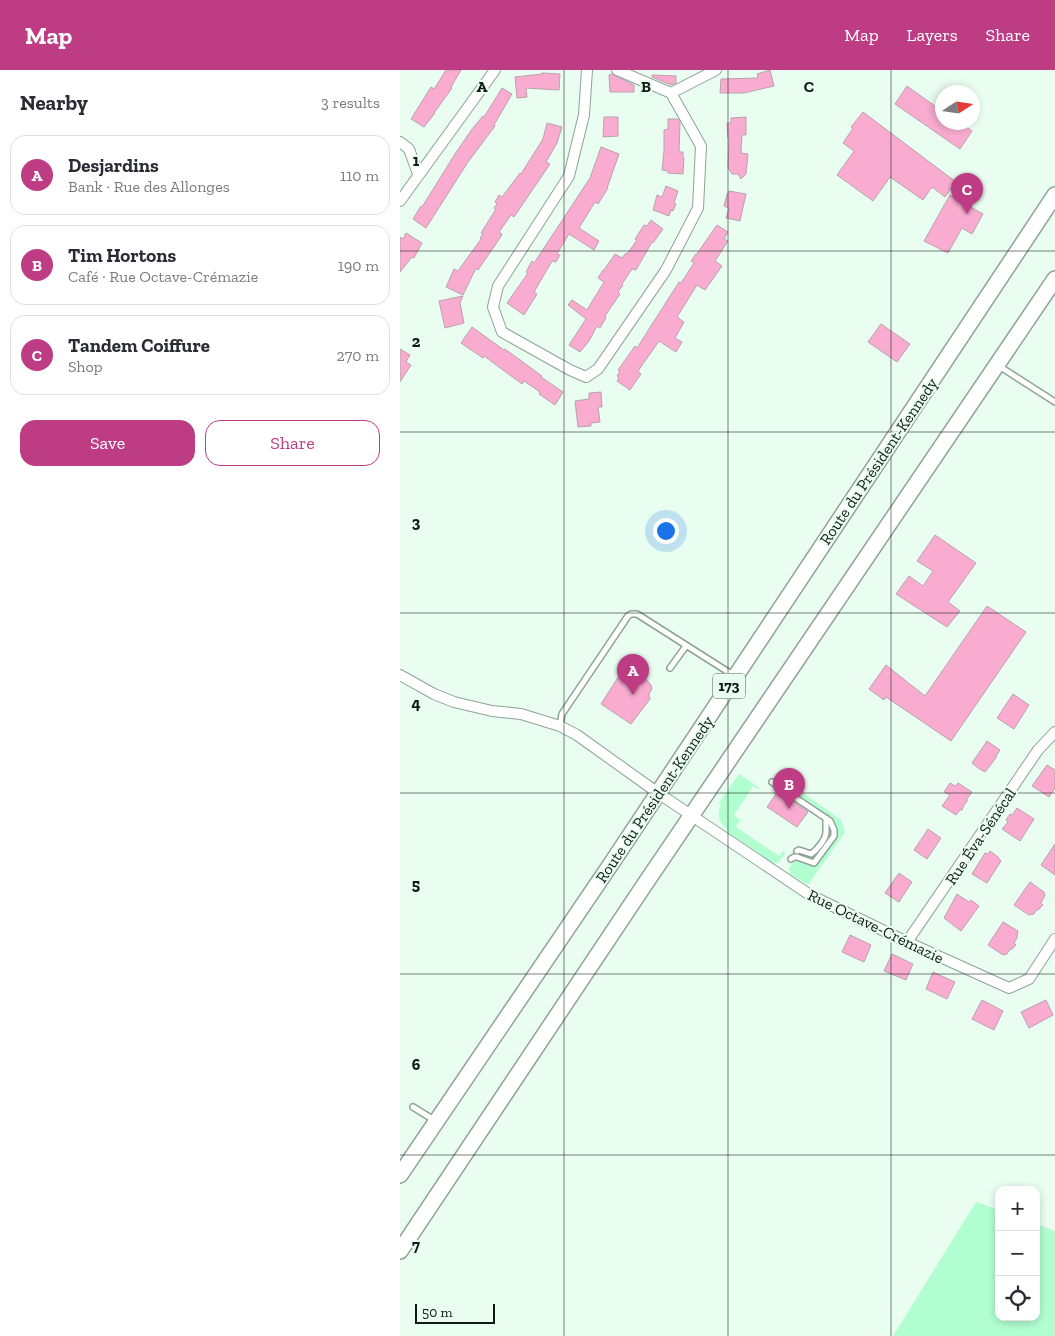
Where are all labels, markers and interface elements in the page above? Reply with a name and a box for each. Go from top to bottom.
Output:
text: Map [25,21,72,50]
text: Map [844,24,879,46]
text: Layers [907,24,958,46]
text: Share [986,24,1030,46]
text: A [477,77,488,96]
text: B [641,77,651,96]
text: C [804,77,814,96]
north arrow [935,85,980,130]
text: Nearby [20,90,88,115]
text: 3 results [321,93,380,112]
text: 1 [413,151,420,170]
text: Desjardins [68,154,159,177]
text: A [32,166,43,185]
text: 110 m [340,166,379,185]
pin: C [951,173,983,214]
text: Bank · Rue des Allonges [68,177,230,196]
text: Tim Hortons [68,244,176,267]
text: B [32,256,42,275]
text: 190 m [338,256,379,275]
text: Café · Rue Octave-Crémazie [68,267,258,286]
text: 2 [412,332,421,351]
text: Tandem Coiffure [68,334,210,357]
text: C [32,346,42,365]
text: 270 m [337,346,379,365]
text: Shop [68,357,103,376]
street label: Route du Président-Kennedy [815,374,942,548]
button: Save [20,420,195,466]
button: Share [205,420,380,466]
text: 3 [412,513,421,532]
your location [653,518,679,544]
pin: A [617,654,649,695]
road number: 173 [713,674,745,698]
text: 4 [411,694,421,713]
street label: Route du Président-Kennedy [591,712,718,886]
pin: B [773,768,805,809]
street label: Rue Éva-Sénécal [941,784,1020,888]
text: 5 [412,875,420,894]
street label: Rue Octave-Crémazie [805,885,947,968]
text: 6 [412,1055,421,1074]
map controls [995,1186,1040,1321]
button: + [995,1186,1040,1231]
button: − [995,1231,1040,1276]
text: 7 [412,1236,420,1255]
button: locate [995,1276,1040,1321]
scale bar [415,1301,495,1324]
text: 50 m [422,1304,453,1321]

